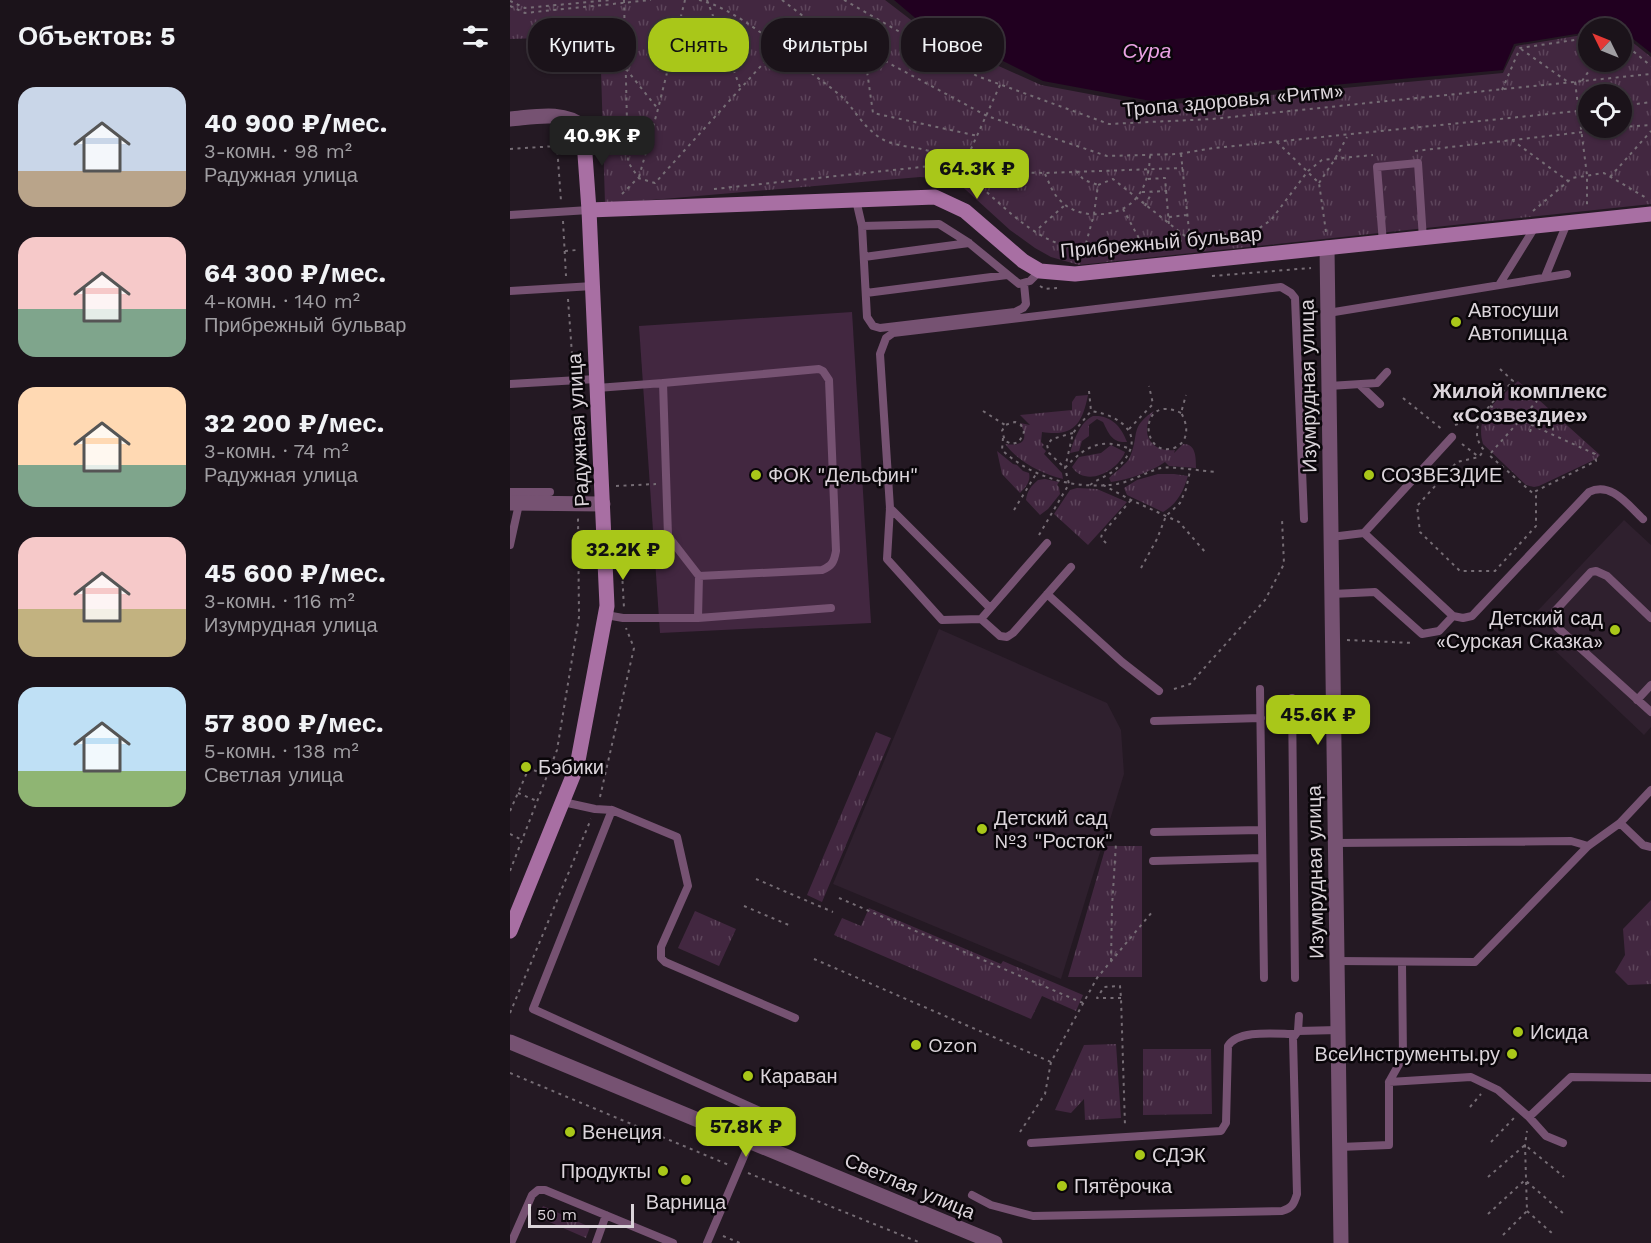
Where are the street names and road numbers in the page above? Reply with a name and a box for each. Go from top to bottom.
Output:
street label: Тропа здоровья «Ритм» [1122,78,1344,122]
street label: Прибрежный бульвар [1059,221,1263,263]
street label: Изумрудная улица [1294,298,1322,473]
street label: Радужная улица [562,352,594,507]
street label: Изумрудная улица [1301,784,1329,959]
street label: Светлая улица [841,1148,980,1225]

